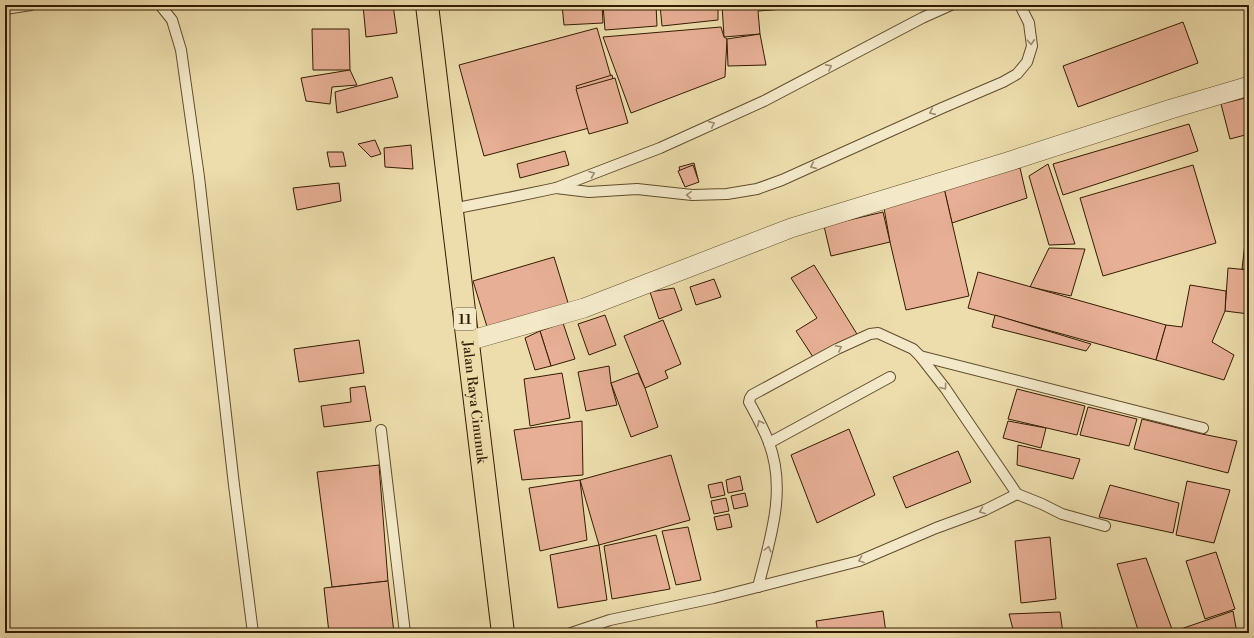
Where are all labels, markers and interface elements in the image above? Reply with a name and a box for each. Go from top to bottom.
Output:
one-way arrow [1026,39,1035,45]
one-way arrow [825,64,832,72]
one-way arrow [929,108,936,116]
one-way arrow [709,121,716,129]
one-way arrow [810,161,818,169]
one-way arrow [589,170,596,178]
one-way arrow [685,190,692,199]
road number: 11 [454,308,476,330]
street label: Jalan Raya Cinunuk [458,339,491,465]
one-way arrow [834,345,842,353]
one-way arrow [939,383,946,390]
one-way arrow [757,420,765,427]
one-way arrow [978,507,985,515]
one-way arrow [763,546,772,553]
one-way arrow [858,555,865,564]

